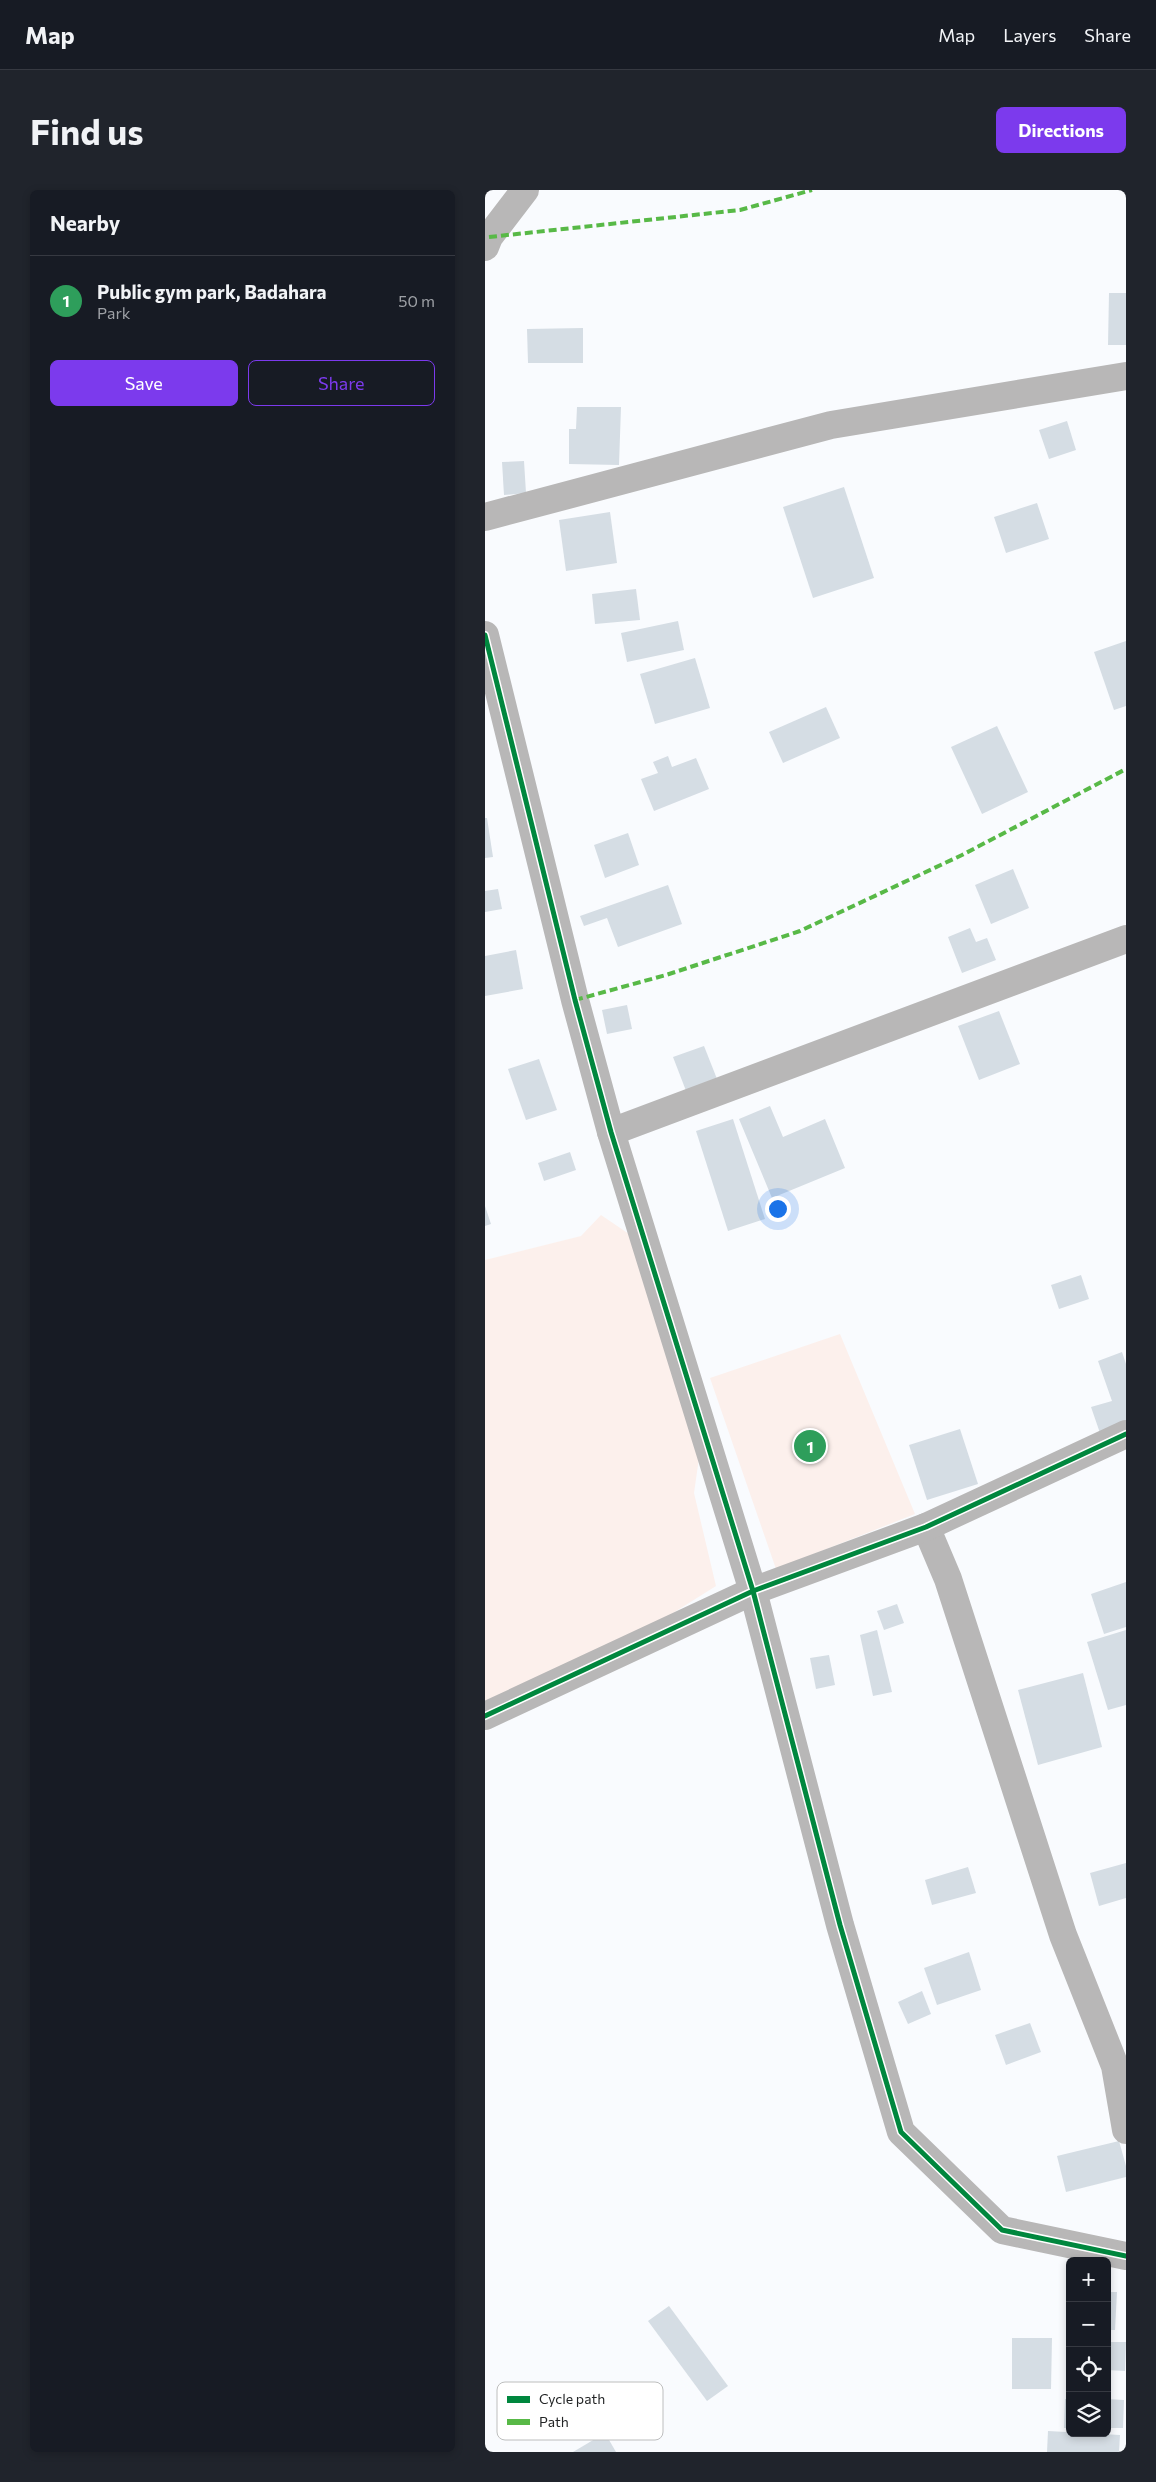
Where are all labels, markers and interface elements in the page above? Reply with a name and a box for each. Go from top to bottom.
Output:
text: Map [25,20,75,49]
text: Map [938,24,975,46]
text: Layers [1003,24,1056,46]
text: Share [1084,24,1131,46]
button: Directions [996,107,1126,153]
text: Find us [30,109,144,152]
text: Nearby [50,210,120,235]
text: Public gym park, Badahara [97,280,327,303]
text: 1 [62,291,70,310]
text: 50 m [398,291,435,310]
text: Park [97,303,130,322]
button: Save [50,360,238,406]
button: Share [248,360,435,406]
your location [765,1196,791,1222]
pin: 1 [794,1427,826,1465]
map controls [1066,2257,1111,2437]
button: + [1066,2257,1111,2302]
button: − [1066,2302,1111,2347]
button: locate [1066,2347,1111,2392]
legend [497,2382,663,2440]
text: Cycle path [539,2390,605,2407]
button: layers [1066,2392,1111,2437]
text: Path [539,2413,569,2430]

